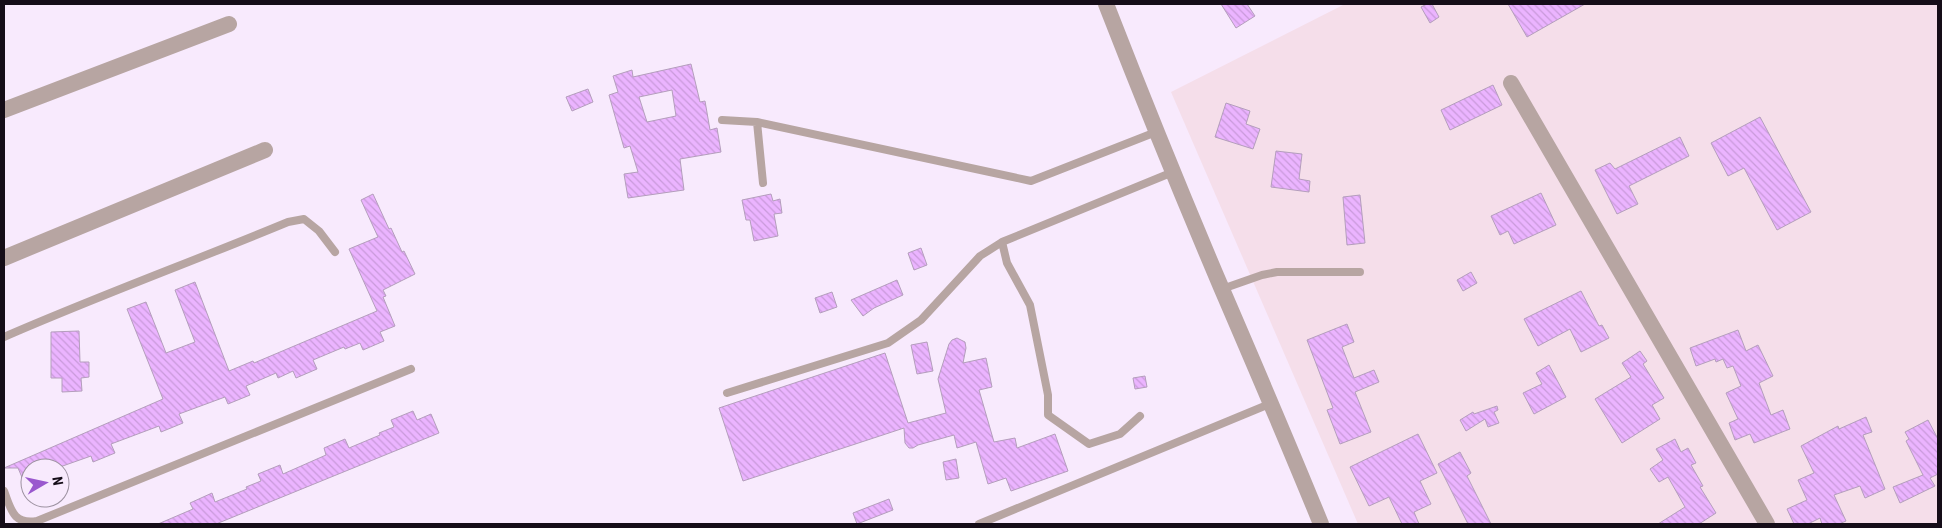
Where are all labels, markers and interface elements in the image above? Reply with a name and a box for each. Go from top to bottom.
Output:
north arrow [20,458,70,508]
text: N [49,475,66,486]

